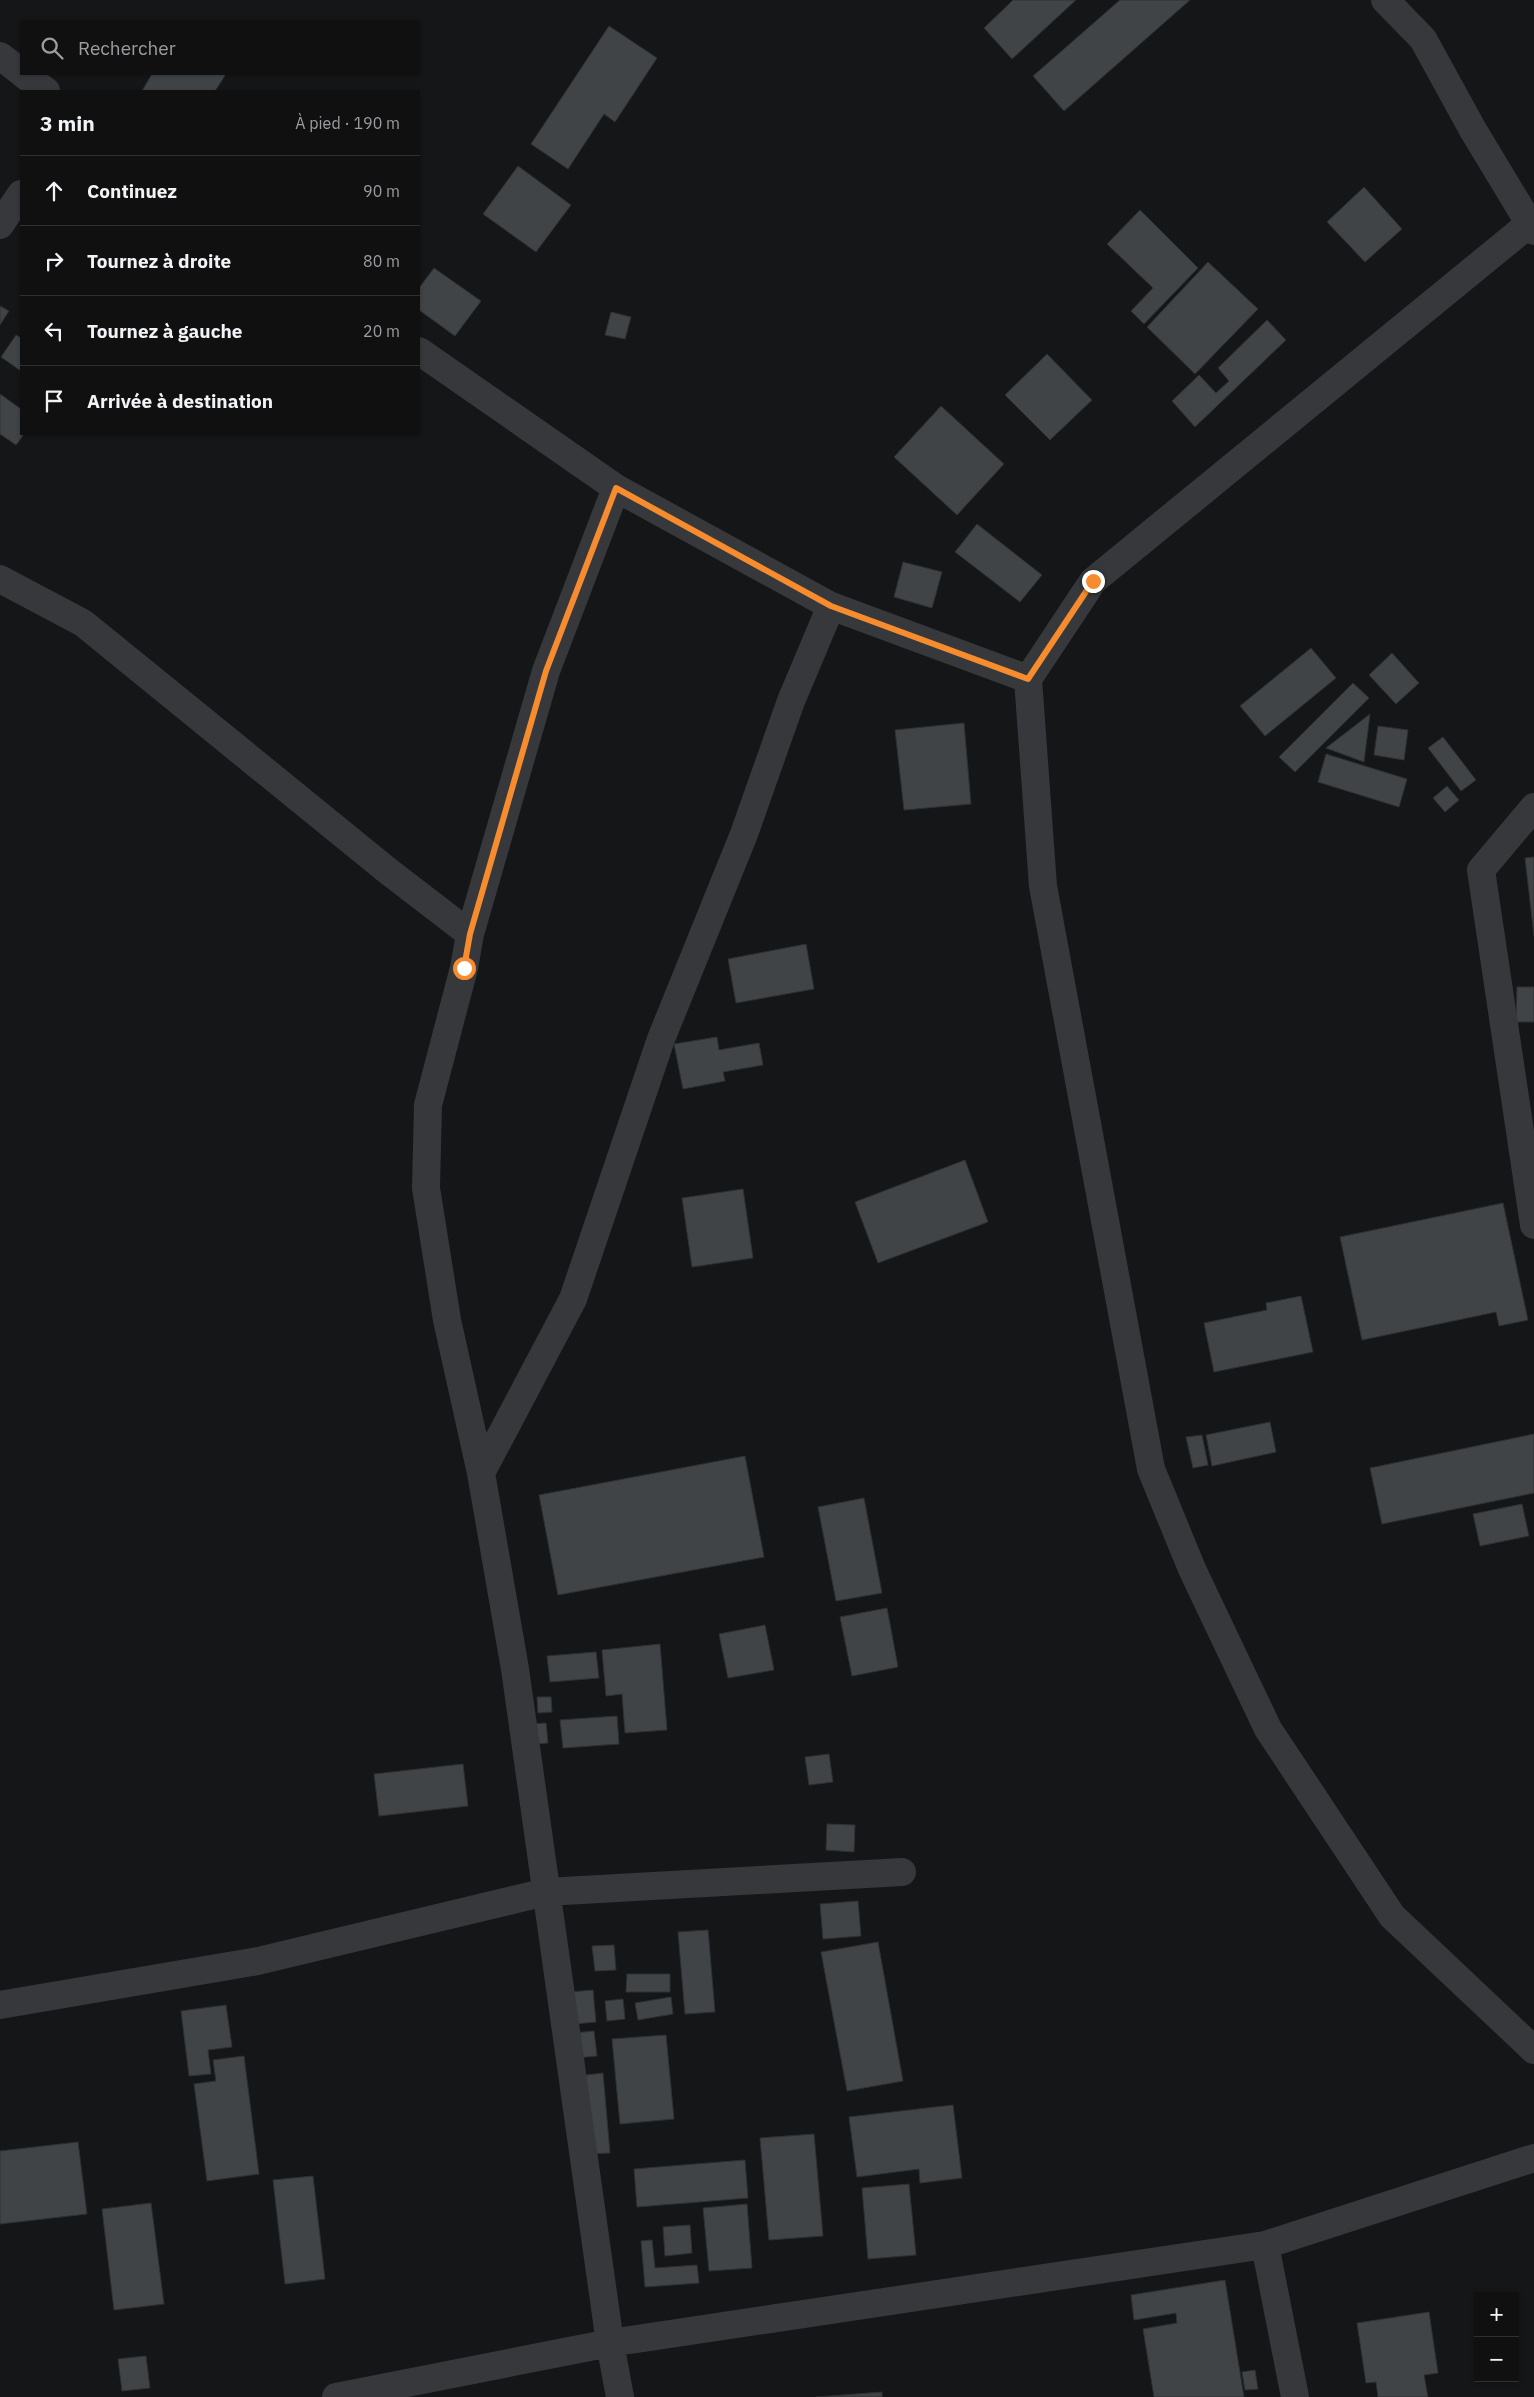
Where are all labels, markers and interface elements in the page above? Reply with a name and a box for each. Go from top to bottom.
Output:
search box [20,20,420,75]
icon: search [38,34,66,62]
text: Rechercher [78,36,176,60]
text: 3 min [40,109,95,137]
text: À pied · 190 m [295,113,400,133]
icon: ahead [40,177,68,205]
text: Continuez [87,179,177,203]
text: 90 m [363,181,400,201]
icon: right [40,247,68,275]
text: Tournez à droite [87,249,231,273]
text: 80 m [363,251,400,271]
icon: left [40,317,68,345]
text: Tournez à gauche [87,319,243,343]
text: 20 m [363,321,400,341]
icon: arrive [40,387,68,415]
text: Arrivée à destination [87,389,273,413]
route end [1082,570,1105,593]
route start [453,957,476,980]
map controls [1474,2292,1519,2382]
button: + [1474,2292,1519,2337]
button: − [1474,2337,1519,2382]

